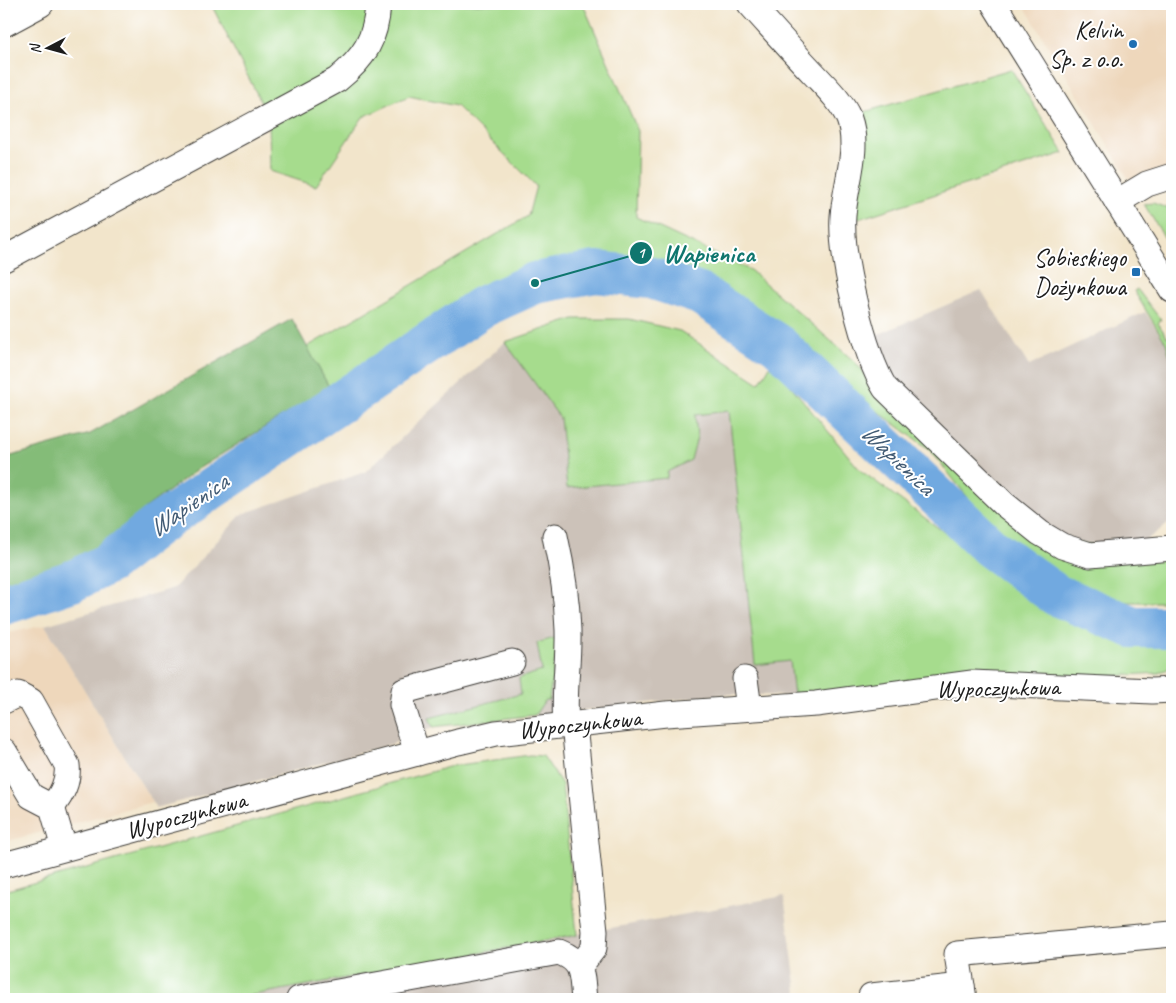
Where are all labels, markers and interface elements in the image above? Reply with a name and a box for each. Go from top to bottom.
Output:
place label: Kelvin Sp. z o.o. [1049,14,1125,75]
north arrow [22,22,72,72]
marker: Kelvin Sp. z o.o. [1127,38,1139,50]
text: N [26,42,44,55]
callout: Wapienica [629,233,765,274]
text: Wapienica [663,237,757,270]
place label: Sobieskiego Dożynkowa [1033,242,1128,303]
text: 1 [638,244,647,263]
marker: Sobieskiego Dożynkowa [1130,266,1142,278]
water label: Wapienica [854,416,944,504]
water label: Wapienica [142,464,236,544]
street label: Wypoczynkowa [936,671,1063,705]
street label: Wypoczynkowa [517,701,646,746]
street label: Wypoczynkowa [122,783,252,846]

